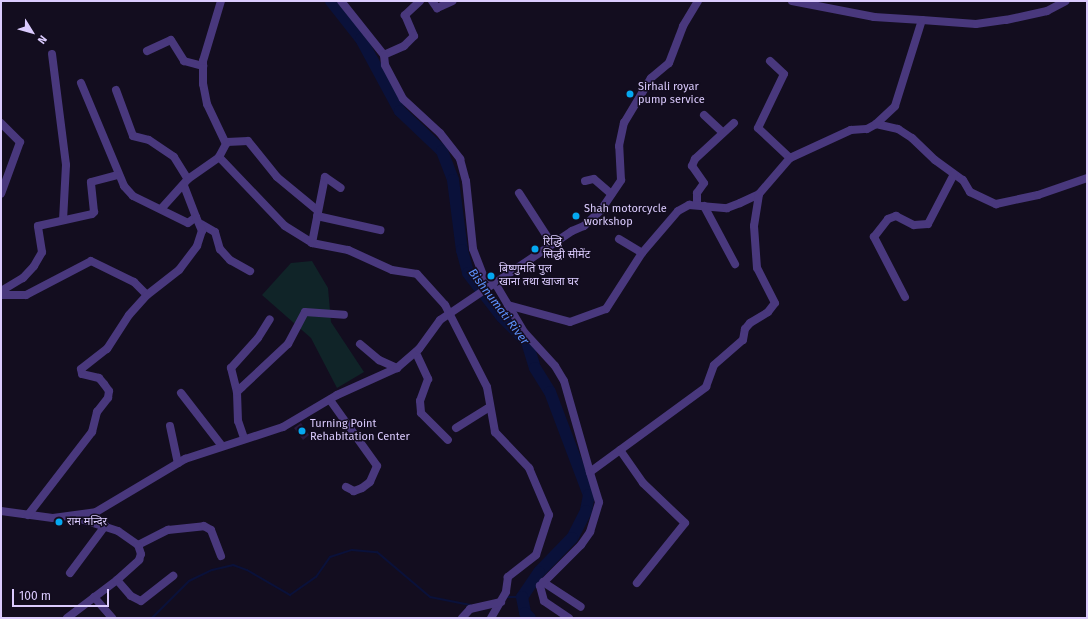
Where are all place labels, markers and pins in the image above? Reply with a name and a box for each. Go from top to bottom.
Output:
place label: Sirhali royar pump service [638,81,705,107]
marker: Sirhali royar pump service [625,89,635,99]
place label: Shah motorcycle workshop [584,203,667,229]
marker: Shah motorcycle workshop [571,211,581,221]
place label: रिद्धि सिद्धी सीमेंट [543,236,590,262]
marker: रिद्धि सिद्धी सीमेंट [530,244,540,254]
place label: बिष्णुमति पुल खाना तथा खाजा घर [499,263,579,289]
marker: बिष्णुमति पुल खाना तथा खाजा घर [486,271,496,281]
place label: Turning Point Rehabitation Center [310,418,410,444]
marker: Turning Point Rehabitation Center [297,426,307,436]
place label: राम मन्दिर [67,515,107,529]
marker: राम मन्दिर [54,517,64,527]

